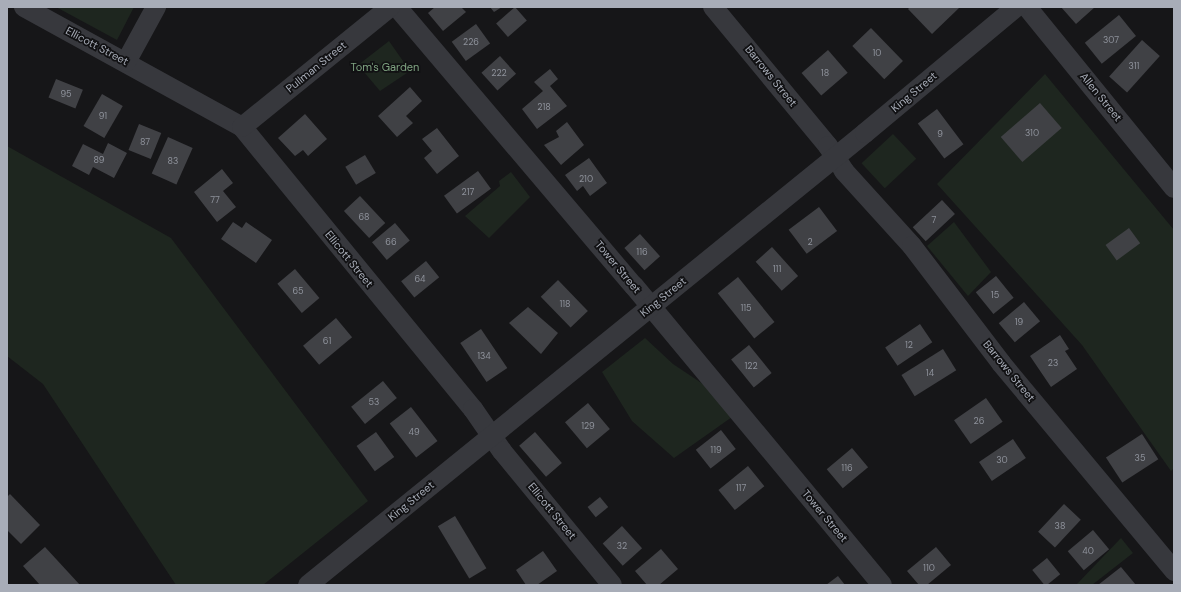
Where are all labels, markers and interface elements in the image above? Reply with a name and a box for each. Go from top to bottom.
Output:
street label: Ellicott Street [63,24,131,68]
house number: 307 [1103,35,1119,45]
house number: 226 [463,37,479,47]
street label: Pullman Street [283,39,349,95]
street label: Barrows Street [742,43,800,109]
house number: 10 [873,48,881,58]
park label: Tom's Garden [351,60,419,74]
house number: 311 [1129,61,1139,71]
house number: 222 [491,68,507,78]
house number: 18 [821,68,829,78]
street label: King Street [888,69,940,115]
street label: Allen Street [1077,70,1125,124]
house number: 95 [60,89,72,99]
house number: 218 [537,102,551,112]
house number: 91 [99,111,107,121]
house number: 310 [1025,128,1039,138]
house number: 9 [937,129,943,139]
house number: 87 [140,137,150,147]
house number: 89 [94,155,104,165]
house number: 83 [168,156,178,166]
house number: 210 [579,174,593,184]
house number: 217 [462,187,474,197]
house number: 77 [210,195,220,205]
house number: 68 [358,212,370,222]
house number: 7 [932,215,936,225]
street label: Ellicott Street [322,228,376,290]
house number: 66 [385,237,397,247]
house number: 2 [807,237,813,247]
street label: Tower Street [592,238,644,296]
house number: 116 [636,247,648,257]
house number: 111 [773,264,781,274]
house number: 64 [414,274,426,284]
street label: King Street [637,274,689,320]
house number: 65 [293,286,303,296]
house number: 15 [991,290,999,300]
house number: 118 [559,299,571,309]
house number: 115 [740,303,752,313]
house number: 19 [1015,317,1023,327]
house number: 61 [323,336,331,346]
street label: Barrows Street [980,338,1038,404]
house number: 12 [905,340,913,350]
house number: 134 [477,351,491,361]
house number: 23 [1048,358,1058,368]
house number: 122 [744,361,758,371]
house number: 14 [926,368,934,378]
house number: 53 [369,397,379,407]
house number: 26 [974,416,984,426]
house number: 129 [581,421,595,431]
house number: 49 [408,427,420,437]
house number: 119 [710,445,722,455]
house number: 35 [1135,453,1145,463]
house number: 30 [996,455,1008,465]
house number: 116 [841,463,853,473]
street label: King Street [385,478,437,524]
street label: Ellicott Street [525,480,579,542]
house number: 117 [736,483,746,493]
street label: Tower Street [799,487,851,545]
house number: 38 [1055,521,1065,531]
house number: 32 [617,541,627,551]
house number: 40 [1082,546,1094,556]
house number: 110 [923,563,935,573]

